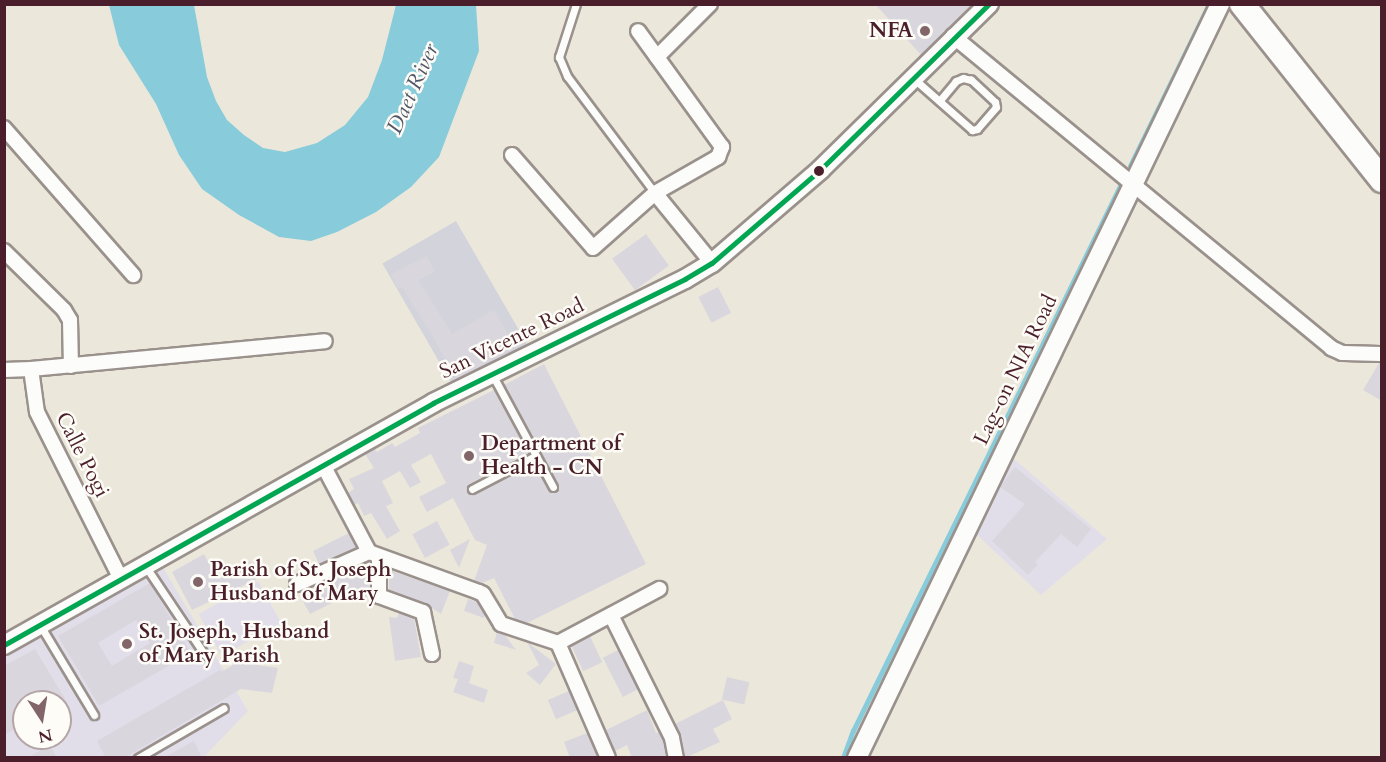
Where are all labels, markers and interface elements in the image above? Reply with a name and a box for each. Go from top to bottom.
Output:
place label: NFA [869,18,913,44]
marker: NFA [918,24,932,38]
water label: Daet River [381,40,445,138]
unlabelled marker [813,165,825,177]
street label: Lag-on NIA Road [969,291,1063,449]
street label: San Vicente Road [436,293,588,385]
street label: Calle Pogi [50,408,114,502]
place label: Department of Health - CN [481,431,621,481]
marker: Department of Health - CN [462,449,476,463]
place label: Parish of St. Joseph Husband of Mary [210,557,391,607]
marker: Parish of St. Joseph Husband of Mary [191,575,205,589]
place label: St. Joseph, Husband of Mary Parish [139,619,329,669]
marker: St. Joseph, Husband of Mary Parish [120,637,134,651]
north arrow [12,690,72,750]
text: N [36,723,54,748]

